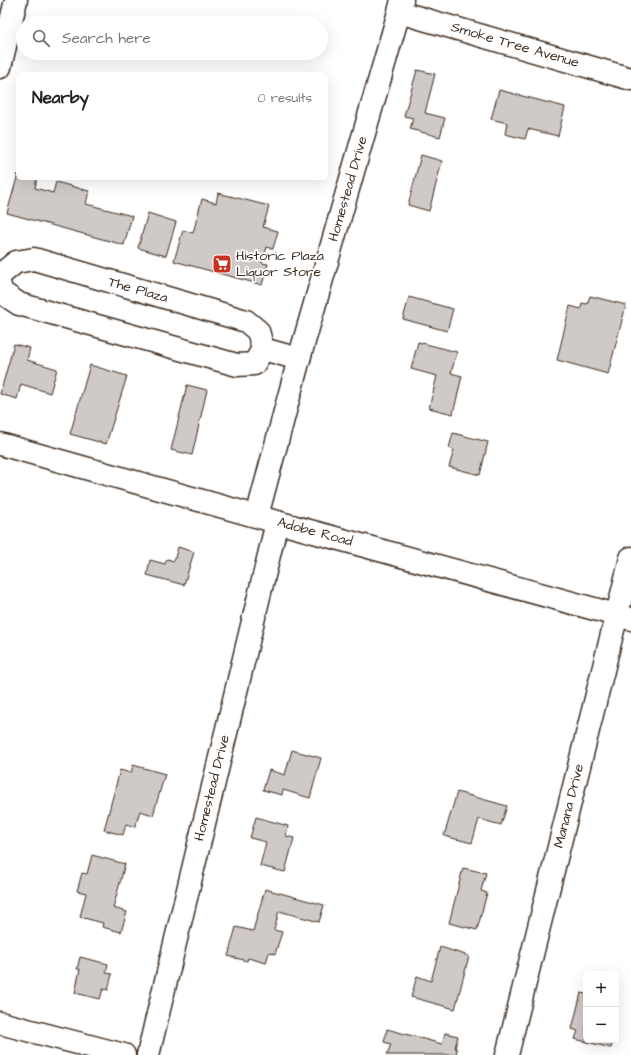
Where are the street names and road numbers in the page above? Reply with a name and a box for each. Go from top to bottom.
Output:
street label: Smoke Tree Avenue [449,17,582,73]
street label: Homestead Drive [323,134,373,244]
street label: The Plaza [106,272,170,308]
street label: Adobe Road [275,512,355,552]
street label: Homestead Drive [189,732,235,843]
street label: Manana Drive [549,761,589,850]

